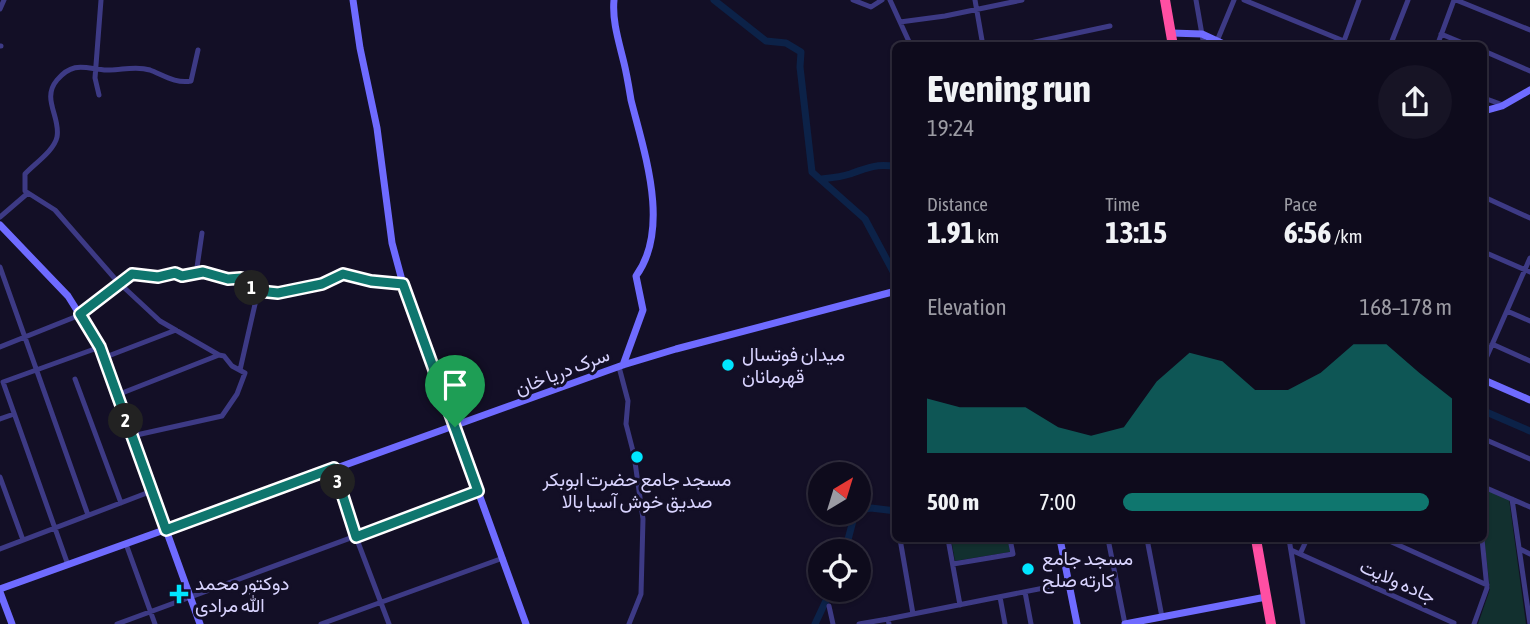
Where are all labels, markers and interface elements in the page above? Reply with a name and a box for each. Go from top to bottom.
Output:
button: share [1378,65,1452,139]
text: Evening run [927,67,1091,110]
text: 19:24 [927,115,974,141]
text: Distance [927,193,988,215]
text: Time [1105,193,1140,215]
text: Pace [1284,193,1317,215]
text: 1.91 [927,215,975,249]
text: 13:15 [1105,215,1167,249]
text: 6:56 [1284,215,1331,249]
text: km [975,225,999,247]
text: /km [1331,225,1362,247]
pin: 1 [234,270,270,306]
text: 1 [247,276,256,298]
text: Elevation [927,294,1007,320]
text: 168–178 m [1359,294,1452,320]
street label: سرک دریا خان [512,343,613,400]
place label: میدان فوتسال قهرمانان [742,343,845,388]
pin [425,355,485,427]
marker: میدان فوتسال قهرمانان [720,357,736,373]
icon: arrive [436,366,474,404]
pin: 2 [108,404,144,438]
text: 2 [121,409,130,431]
marker: مسجد جامع حضرت ابوبکر صدیق خوش آسیا بالا [629,449,645,465]
north arrow [808,462,872,525]
map controls [808,462,871,602]
pin: 3 [320,464,356,500]
place label: مسجد جامع حضرت ابوبکر صدیق خوش آسیا بالا [542,468,731,513]
text: 3 [333,470,342,492]
text: 500 m [927,489,979,515]
text: 7:00 [1039,489,1076,515]
button: locate [808,539,871,602]
place label: مسجد جامع کارته صلح [1042,547,1133,594]
street label: جاده ولایت [1356,554,1440,608]
marker: مسجد جامع کارته صلح [1020,561,1036,577]
place label: دوکتور محمد الله مرادی [195,572,289,617]
marker: دوکتور محمد الله مرادی [169,584,189,604]

